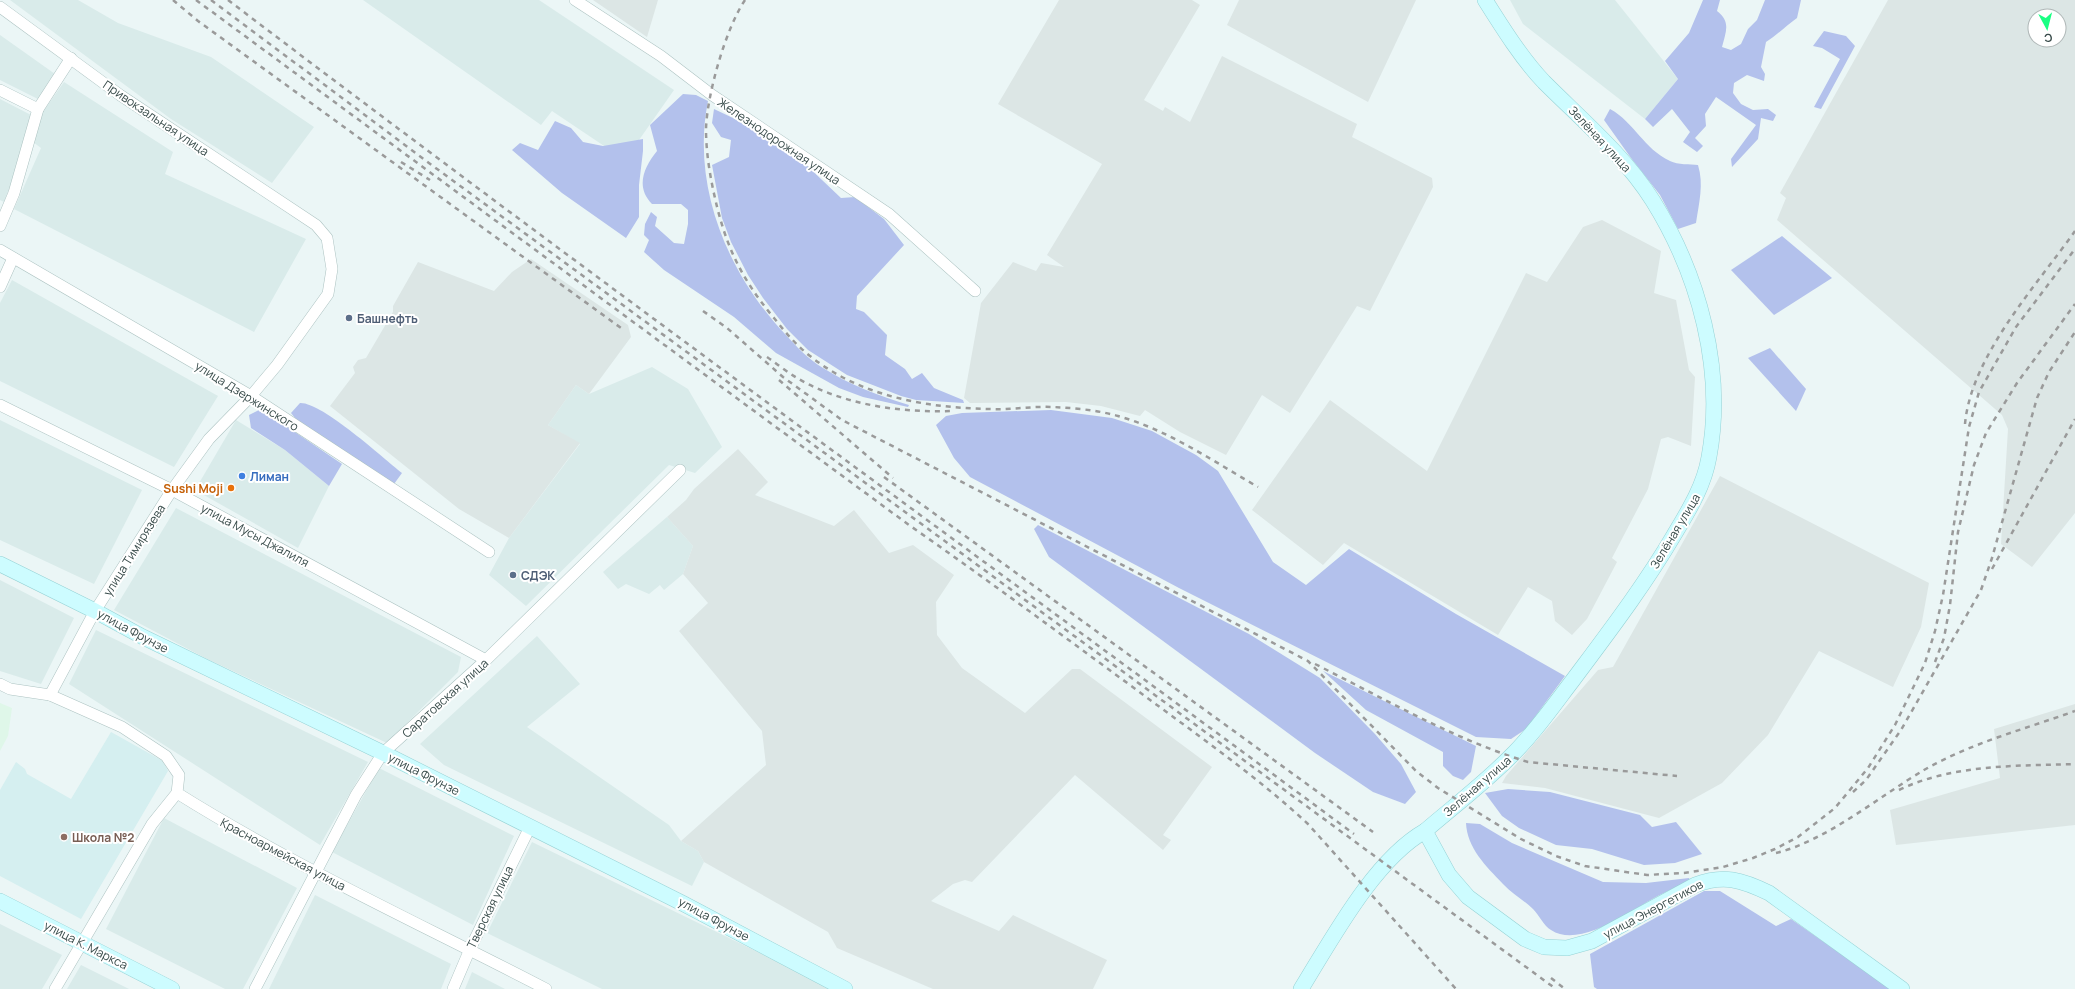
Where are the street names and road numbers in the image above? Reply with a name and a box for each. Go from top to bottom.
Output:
street label: Привокзальная улица [100,76,212,160]
street label: Железнодорожная улица [714,93,844,189]
street label: Зелёная улица [1565,102,1635,176]
street label: улица Дзержинского [192,357,302,435]
street label: Зелёная улица [1646,490,1704,572]
street label: улица Мусы Джалиля [198,499,312,571]
street label: улица Тимирязева [99,501,169,599]
street label: улица Фрунзе [94,605,172,657]
street label: Саратовская улица [398,655,492,741]
street label: улица Фрунзе [385,749,463,799]
street label: Зелёная улица [1439,752,1515,820]
street label: Красноармейская улица [217,814,349,894]
street label: Тверская улица [463,863,517,951]
street label: улица Энергетиков [1600,875,1706,942]
street label: улица Фрунзе [675,893,753,945]
street label: улица К. Маркса [41,917,131,973]

